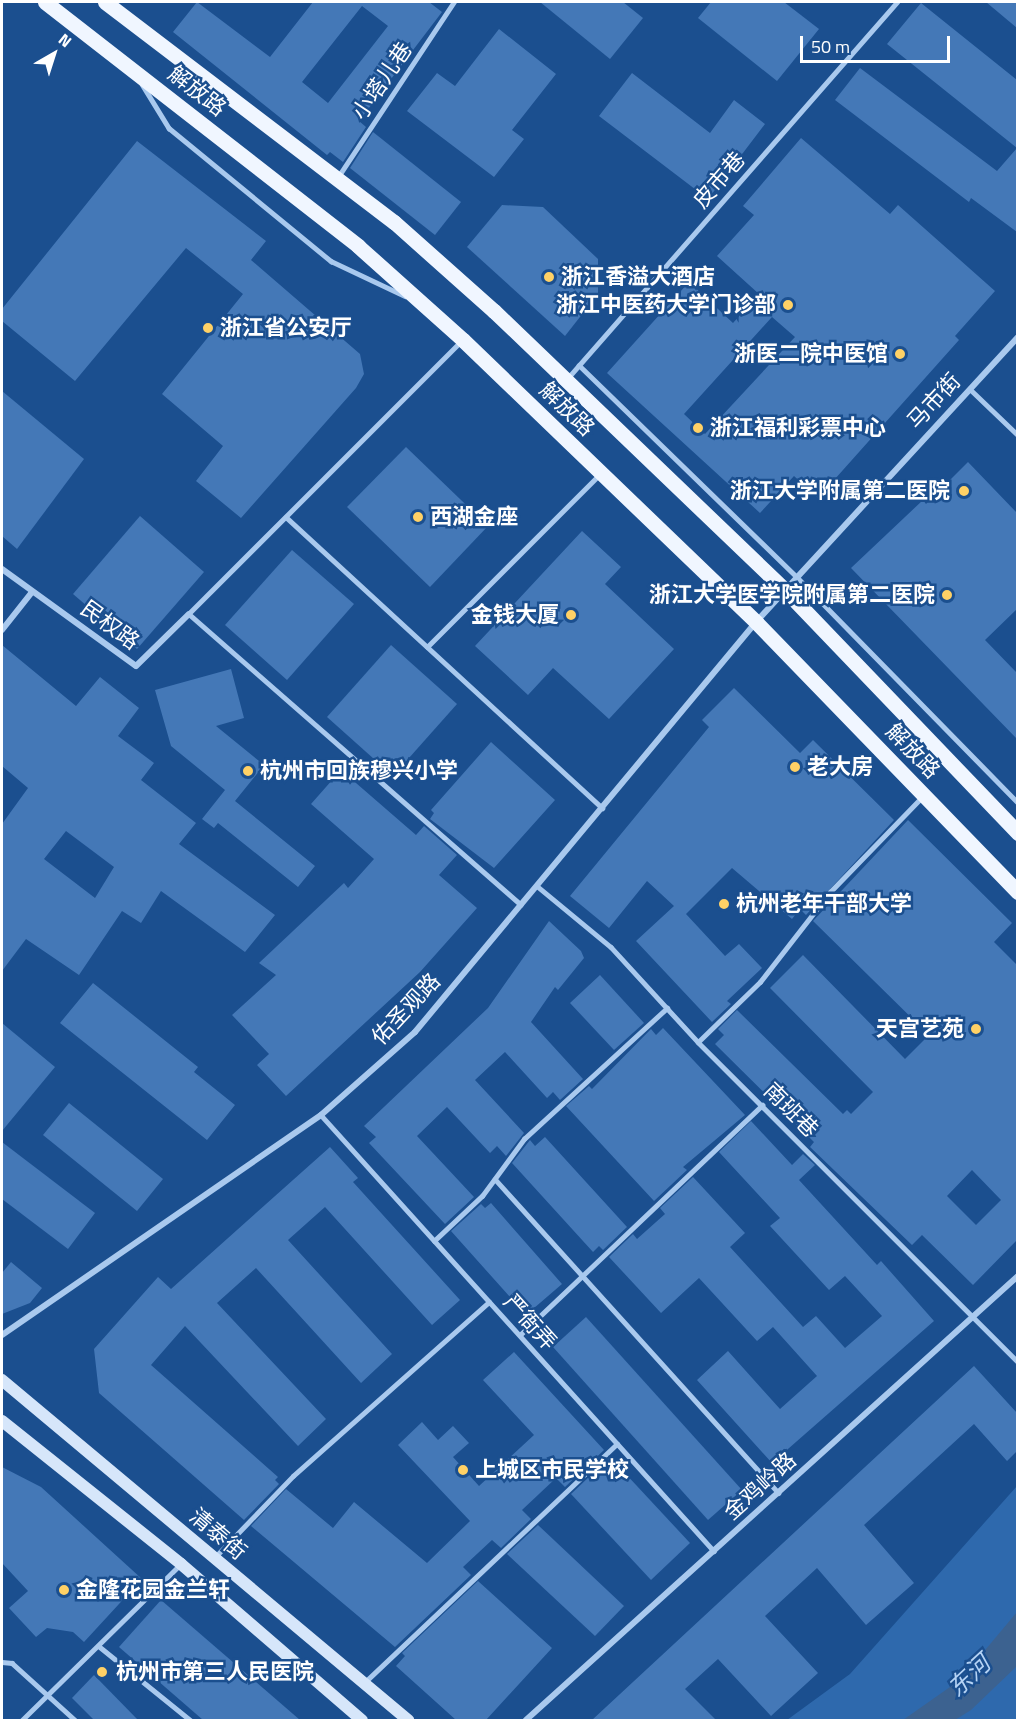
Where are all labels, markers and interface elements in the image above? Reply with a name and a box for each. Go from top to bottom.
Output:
north arrow [24,24,84,84]
scale bar [803,24,953,62]
text: N [53,27,77,53]
text: 50 m [811,33,850,60]
street label: 小塔儿巷 [346,37,418,125]
street label: 解放路 [163,60,231,122]
street label: 皮市巷 [687,146,751,214]
place label: 浙江香溢大酒店 [561,264,715,290]
marker: 浙江香溢大酒店 [542,270,556,284]
place label: 浙江中医药大学门诊部 [556,292,776,318]
marker: 浙江中医药大学门诊部 [781,298,795,312]
place label: 浙江省公安厅 [220,315,352,341]
marker: 浙江省公安厅 [201,321,215,335]
place label: 浙医二院中医馆 [734,341,888,367]
marker: 浙医二院中医馆 [893,347,907,361]
street label: 马市街 [902,368,966,434]
street label: 解放路 [534,377,600,441]
place label: 浙江福利彩票中心 [710,415,886,441]
marker: 浙江福利彩票中心 [691,421,705,435]
place label: 浙江大学附属第二医院 [730,478,950,504]
marker: 浙江大学附属第二医院 [955,482,973,500]
place label: 西湖金座 [430,504,518,530]
marker: 西湖金座 [411,510,425,524]
place label: 浙江大学医学院附属第二医院 [649,582,935,608]
marker: 浙江大学医学院附属第二医院 [940,588,954,602]
street label: 民权路 [76,595,144,655]
place label: 金钱大厦 [471,602,559,628]
marker: 金钱大厦 [564,608,578,622]
street label: 解放路 [881,718,945,784]
place label: 老大房 [807,754,873,780]
place label: 杭州市回族穆兴小学 [260,758,458,784]
marker: 老大房 [788,760,802,774]
marker: 杭州市回族穆兴小学 [241,764,255,778]
place label: 杭州老年干部大学 [736,891,912,917]
marker: 杭州老年干部大学 [717,897,731,911]
street label: 佑圣观路 [366,968,446,1050]
place label: 天宫艺苑 [876,1016,964,1042]
marker: 天宫艺苑 [969,1022,983,1036]
street label: 南班巷 [758,1077,824,1143]
street label: 严衙弄 [498,1289,562,1355]
street label: 金鸡岭路 [718,1447,802,1525]
place label: 上城区市民学校 [475,1457,629,1483]
marker: 上城区市民学校 [456,1463,470,1477]
street label: 清泰街 [184,1503,252,1565]
place label: 金隆花园金兰轩 [76,1577,230,1603]
marker: 金隆花园金兰轩 [57,1583,71,1597]
water label: 东河 [942,1649,996,1703]
place label: 杭州市第三人民医院 [116,1659,314,1685]
marker: 杭州市第三人民医院 [93,1663,111,1681]

